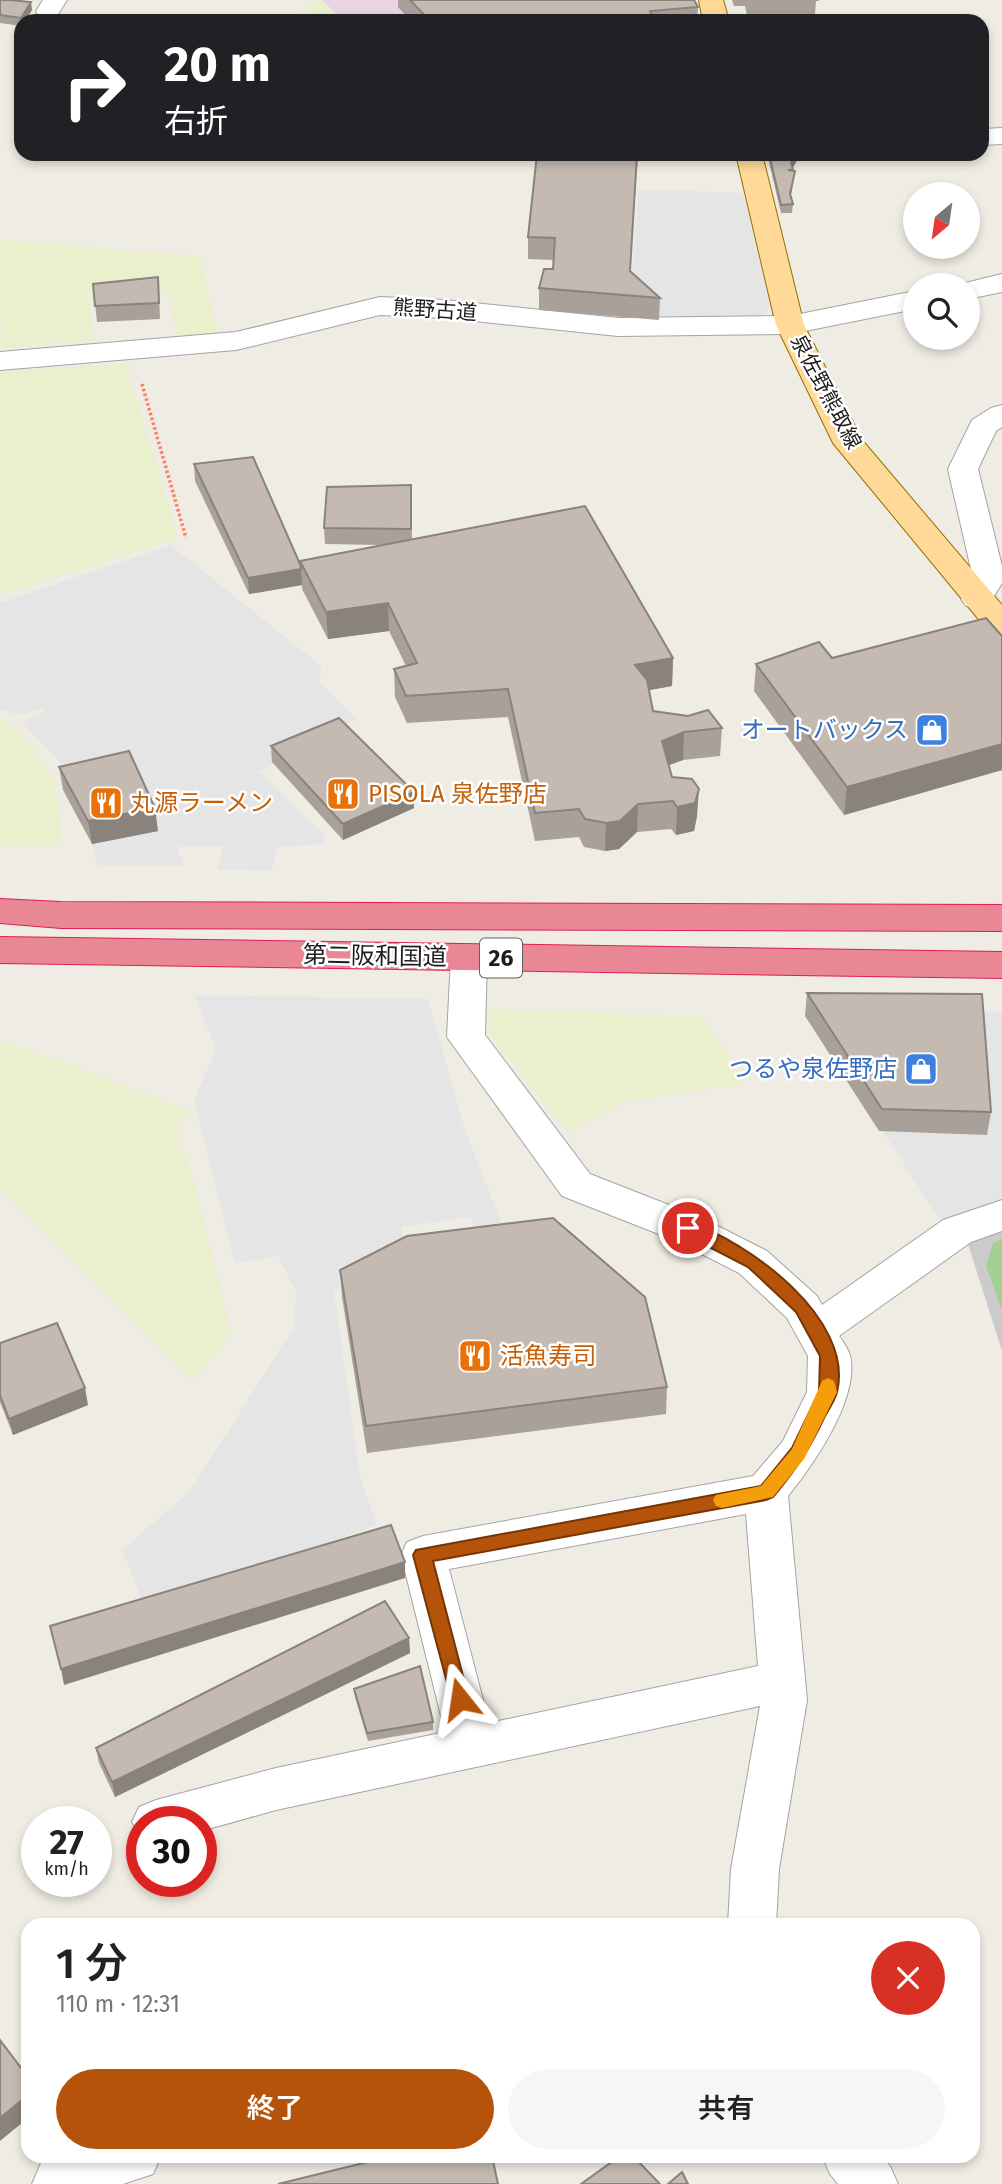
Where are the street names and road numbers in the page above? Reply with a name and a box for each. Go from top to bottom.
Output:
street label: 熊野古道 [392,294,478,326]
street label: 泉佐野熊取線 [785,330,867,454]
road number: 26 [480,939,522,978]
street label: 第二阪和国道 [303,941,447,971]

